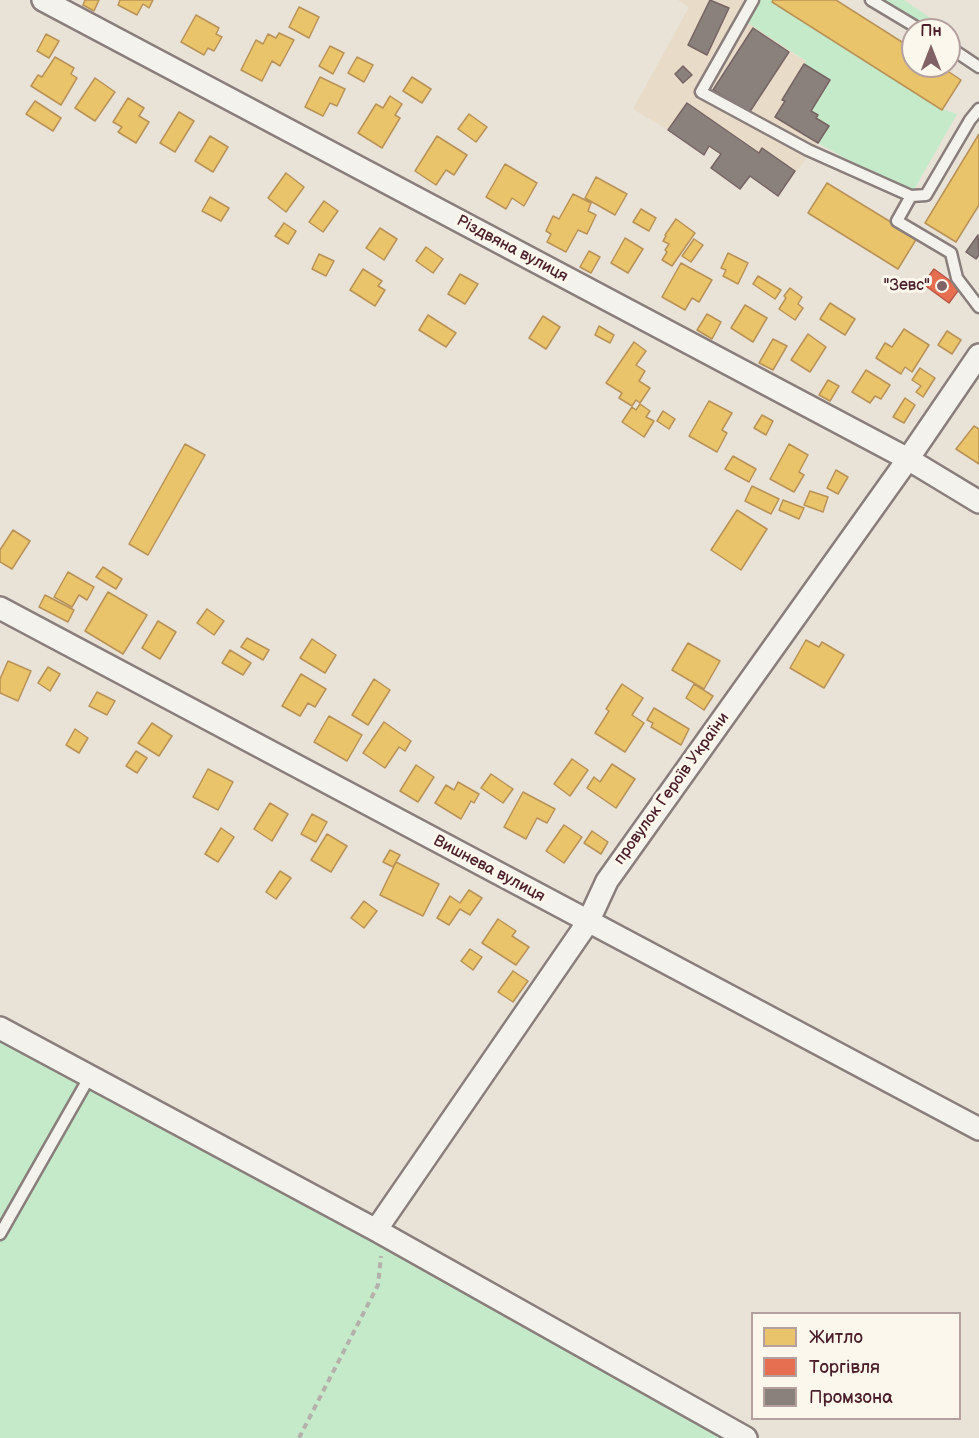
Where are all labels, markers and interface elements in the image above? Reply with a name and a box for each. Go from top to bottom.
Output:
north arrow [901,18,961,78]
text: Пн [920,22,942,41]
street label: Різдвяна вулиця [453,212,571,286]
place label: "Зевс" [884,276,930,296]
marker: "Зевс" [935,279,949,293]
street label: провулок Героїв України [610,709,734,869]
street label: Вишнева вулиця [430,832,548,906]
legend [751,1312,961,1420]
text: Житло [809,1327,863,1348]
text: Торгівля [809,1357,880,1378]
text: Промзона [809,1387,893,1408]

